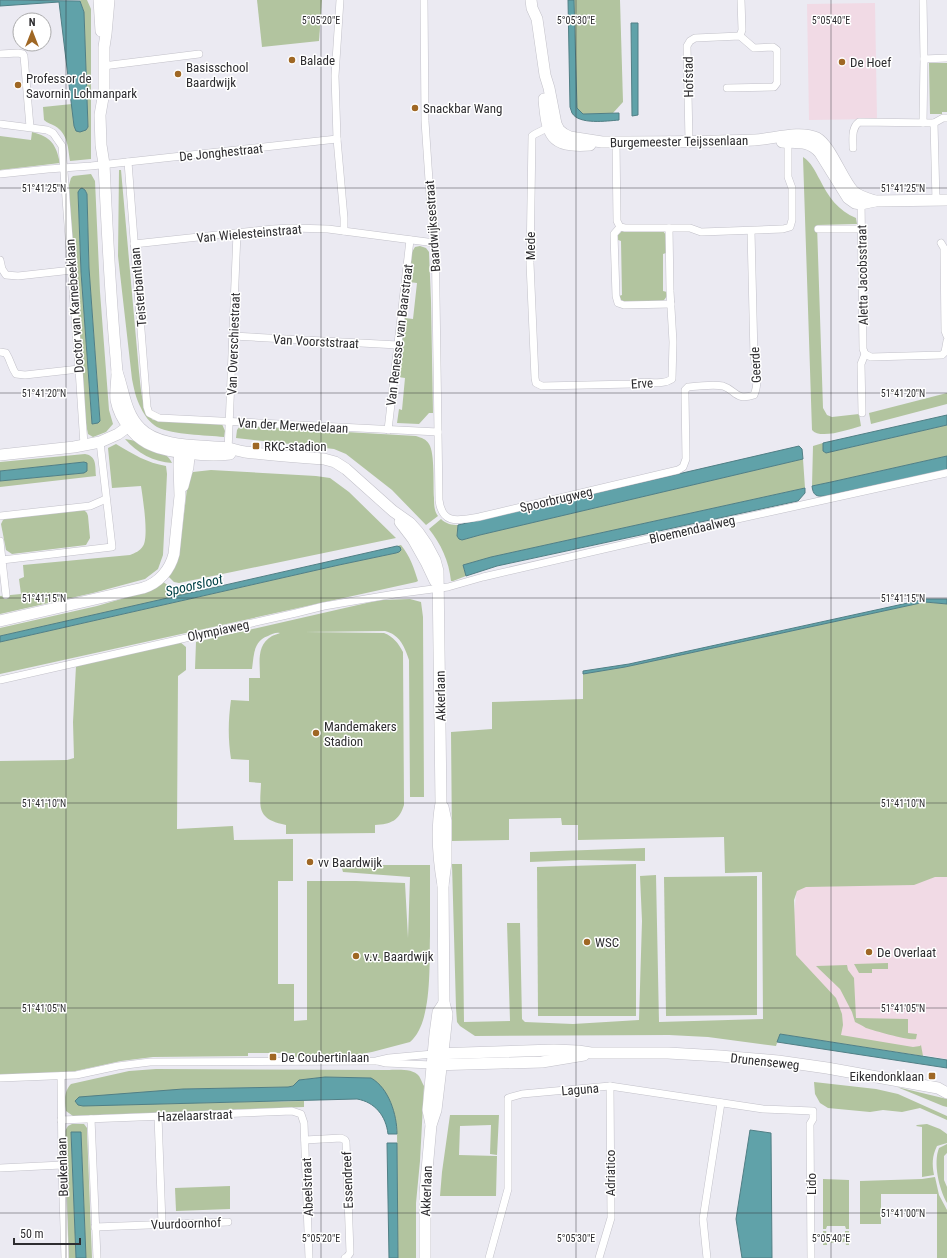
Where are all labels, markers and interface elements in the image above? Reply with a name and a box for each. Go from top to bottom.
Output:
north arrow [12,12,52,52]
text: 5°05'20"E [302,15,340,26]
text: 5°05'30"E [557,15,595,26]
text: 5°05'40"E [812,15,850,26]
text: N [29,16,36,29]
place label: Balade [300,53,335,68]
marker: Balade [287,55,297,65]
place label: De Hoef [850,55,891,70]
street label: Hofstad [681,56,696,98]
marker: De Hoef [837,57,847,67]
place label: Basisschool Baardwijk [186,60,248,90]
marker: Basisschool Baardwijk [173,69,183,79]
place label: Professor de Savornin Lohmanpark [26,71,137,101]
marker: Professor de Savornin Lohmanpark [13,80,23,90]
place label: Snackbar Wang [423,101,502,116]
marker: Snackbar Wang [410,103,420,113]
street label: Burgemeester Teijssenlaan [610,133,748,150]
street label: De Jonghestraat [178,141,264,164]
street label: Baardwijksestraat [422,179,443,272]
text: 51°41'25"N [22,183,66,194]
text: 51°41'25"N [881,183,925,194]
street label: Van Wielesteinstraat [196,221,302,246]
street label: Aletta Jacobsstraat [854,224,871,325]
street label: Mede [523,232,538,260]
street label: Doctor van Karnebeeklaan [62,239,87,373]
street label: Teisterbantlaan [128,247,149,327]
street label: Van Renesse van Baarstraat [383,263,416,407]
street label: Van Overschiestraat [224,292,243,396]
street label: Van Voorststraat [273,332,359,351]
street label: Geerde [747,346,764,383]
street label: Erve [630,375,654,392]
text: 51°41'20"N [22,388,66,399]
text: 51°41'20"N [881,388,925,399]
street label: Van der Merwedelaan [237,415,349,436]
place label: RKC-stadion [264,439,327,454]
marker: RKC-stadion [251,441,261,451]
street label: Spoorbrugweg [518,484,594,515]
street label: Bloemendaalweg [648,512,737,547]
water label: Spoorsloot [164,570,225,599]
text: 51°41'15"N [22,593,66,604]
text: 51°41'15"N [881,593,925,604]
street label: Olympiaweg [186,617,250,644]
street label: Akkerlaan [433,670,448,722]
place label: Mandemakers Stadion [324,719,397,749]
marker: Mandemakers Stadion [311,728,321,738]
text: 51°41'10"N [22,798,66,809]
text: 51°41'10"N [881,798,925,809]
place label: vv Baardwijk [318,855,382,870]
marker: vv Baardwijk [305,857,315,867]
place label: WSC [595,935,619,950]
marker: WSC [582,937,592,947]
place label: De Overlaat [877,945,936,960]
marker: De Overlaat [864,947,874,957]
place label: v.v. Baardwijk [364,949,434,964]
marker: v.v. Baardwijk [351,951,361,961]
text: 51°41'05"N [22,1003,66,1014]
text: 51°41'05"N [881,1003,925,1014]
place label: De Coubertinlaan [281,1050,369,1065]
street label: Drunenseweg [730,1050,800,1073]
marker: De Coubertinlaan [268,1052,278,1062]
place label: Eikendonklaan [850,1069,924,1084]
marker: Eikendonklaan [927,1071,937,1081]
street label: Laguna [561,1080,599,1099]
street label: Hazelaarstraat [157,1107,233,1124]
street label: Beukenlaan [54,1137,71,1197]
street label: Adriatico [603,1150,618,1196]
street label: Essendreef [339,1151,356,1209]
street label: Abeelstraat [299,1157,316,1217]
street label: Akkerlaan [418,1165,435,1217]
street label: Lido [804,1173,819,1195]
text: 51°41'00"N [881,1208,925,1219]
street label: Vuurdoornhof [151,1215,221,1232]
scale bar [14,1220,80,1246]
text: 50 m [20,1227,44,1241]
text: 5°05'20"E [302,1233,340,1244]
text: 5°05'30"E [557,1233,595,1244]
text: 5°05'40"E [812,1233,850,1244]

